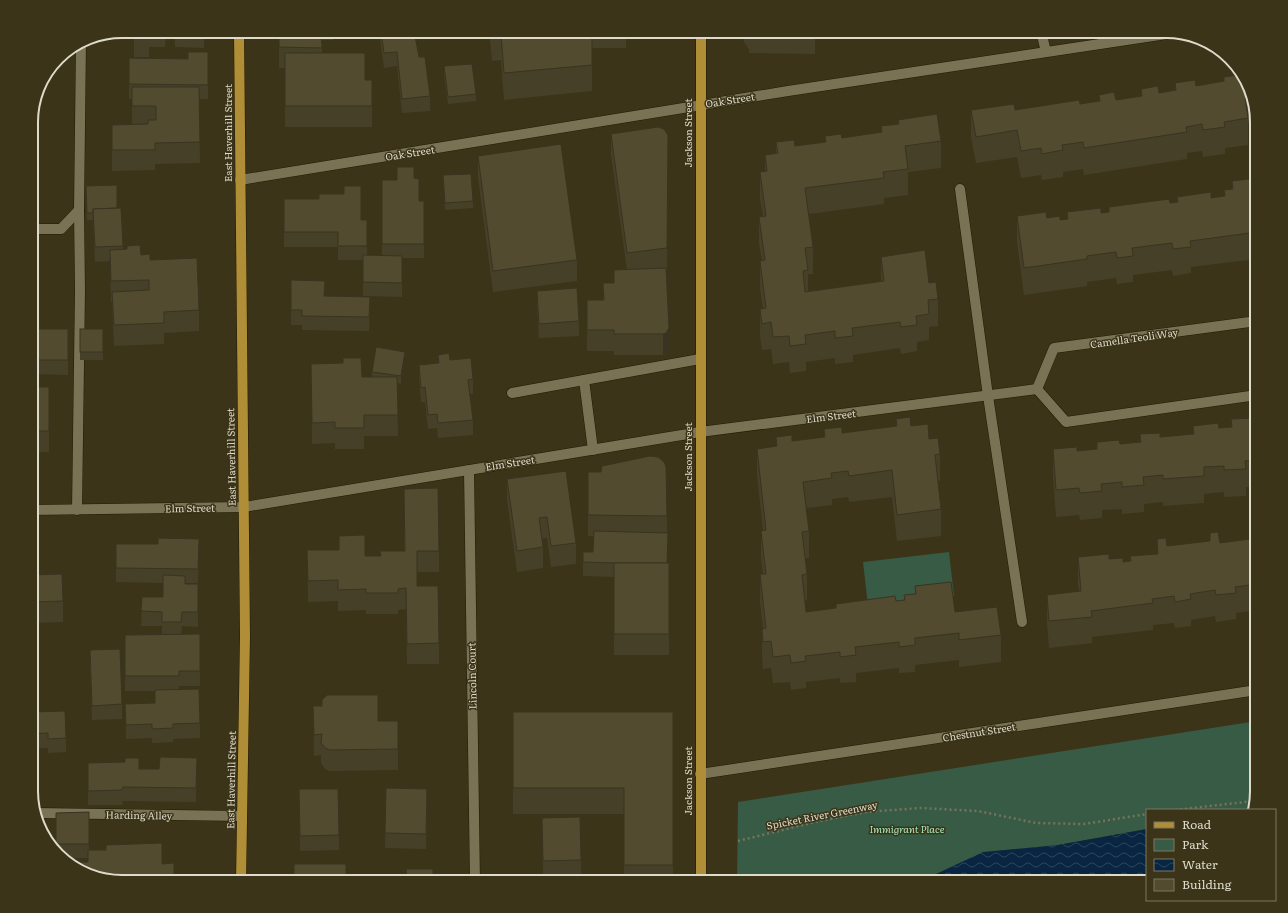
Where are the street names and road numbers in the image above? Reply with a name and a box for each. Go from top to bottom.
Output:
street label: East Haverhill Street [220,84,235,182]
street label: Oak Street [704,88,756,111]
street label: Jackson Street [680,98,695,168]
street label: Oak Street [384,141,436,164]
street label: Camella Teoli Way [1089,324,1179,351]
street label: Elm Street [805,405,857,426]
street label: East Haverhill Street [222,408,239,506]
street label: Jackson Street [680,422,695,492]
street label: Elm Street [484,451,536,474]
street label: Elm Street [165,500,215,515]
street label: Lincoln Court [463,643,480,710]
street label: Chestnut Street [941,718,1017,745]
street label: East Haverhill Street [222,731,239,829]
street label: Jackson Street [680,746,695,816]
street label: Spicket River Greenway [765,796,879,833]
street label: Harding Alley [106,806,173,823]

